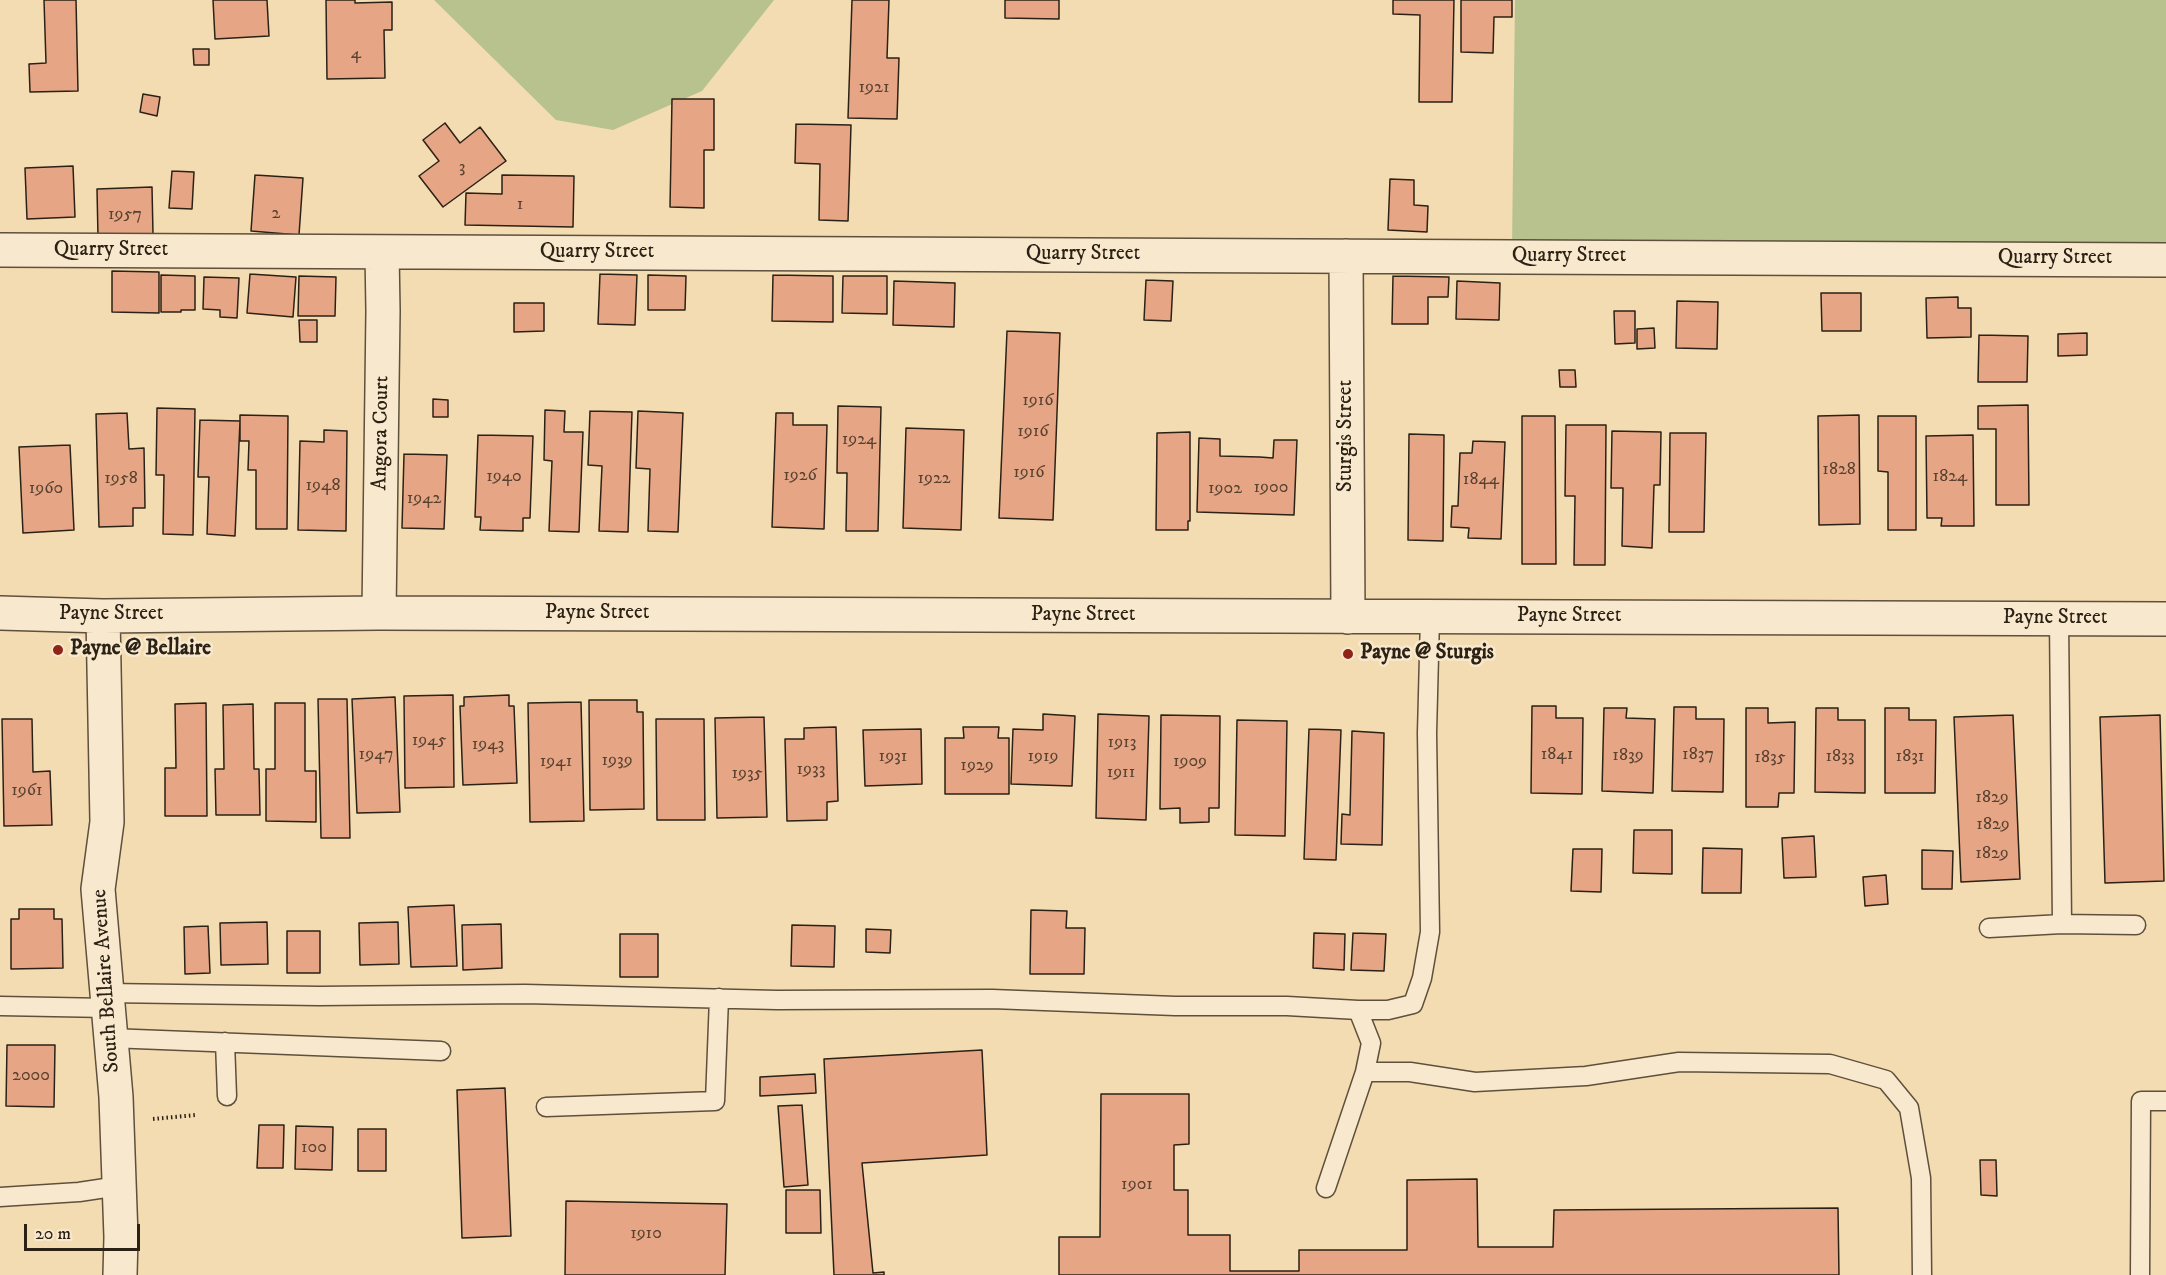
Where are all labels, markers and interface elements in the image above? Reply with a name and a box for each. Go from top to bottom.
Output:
house number: 4 [351,43,361,65]
house number: 1921 [859,77,889,99]
house number: 3 [459,157,465,179]
house number: 1 [517,194,523,216]
house number: 2 [272,203,280,225]
house number: 1957 [108,204,142,226]
street label: Quarry Street [54,238,168,264]
street label: Quarry Street [540,240,654,266]
street label: Quarry Street [1026,242,1140,268]
street label: Quarry Street [1512,244,1626,270]
street label: Quarry Street [1998,246,2112,272]
street label: Angora Court [368,375,396,491]
street label: Sturgis Street [1334,380,1360,492]
house number: 1916 [1022,390,1054,412]
house number: 1916 [1017,421,1049,443]
house number: 1924 [842,429,876,451]
house number: 1828 [1822,459,1856,481]
house number: 1916 [1013,462,1045,484]
house number: 1926 [783,465,817,487]
house number: 1940 [486,466,522,488]
house number: 1824 [1933,466,1967,488]
house number: 1958 [104,468,138,490]
house number: 1922 [917,468,951,490]
house number: 1844 [1463,469,1499,491]
house number: 1948 [306,475,340,497]
house number: 1900 [1254,477,1288,499]
house number: 1960 [29,478,63,500]
house number: 1902 [1208,478,1242,500]
house number: 1942 [407,488,441,510]
street label: Payne Street [545,601,649,627]
street label: Payne Street [59,602,163,628]
street label: Payne Street [1031,603,1135,629]
street label: Payne Street [1517,604,1621,630]
street label: Payne Street [2003,606,2107,632]
place label: Payne @ Bellaire [70,637,211,663]
place label: Payne @ Sturgis [1360,641,1494,667]
marker: Payne @ Bellaire [51,643,65,657]
marker: Payne @ Sturgis [1341,647,1355,661]
house number: 1945 [412,730,446,752]
house number: 1913 [1108,732,1136,754]
house number: 1943 [472,734,504,756]
house number: 1947 [359,744,393,766]
house number: 1841 [1541,744,1573,766]
house number: 1837 [1682,744,1714,766]
house number: 1839 [1612,745,1644,767]
house number: 1931 [879,746,907,768]
house number: 1919 [1028,746,1058,768]
house number: 1833 [1825,746,1855,768]
house number: 1831 [1896,746,1924,768]
house number: 1835 [1754,747,1786,769]
house number: 1939 [601,750,633,772]
house number: 1941 [540,751,572,773]
house number: 1909 [1173,751,1207,773]
house number: 1929 [960,755,994,777]
house number: 1933 [797,759,825,781]
house number: 1911 [1107,762,1135,784]
house number: 1935 [731,763,763,785]
house number: 1961 [11,780,43,802]
house number: 1829 [1975,787,2009,809]
house number: 1829 [1976,814,2010,836]
house number: 1829 [1975,843,2009,865]
street label: South Bellaire Avenue [88,888,126,1074]
house number: 2000 [12,1065,50,1087]
house number: 100 [301,1137,327,1159]
house number: 1901 [1121,1174,1153,1196]
scale bar [27,1212,142,1250]
text: 20 m [35,1223,71,1245]
house number: 1910 [630,1223,662,1245]

